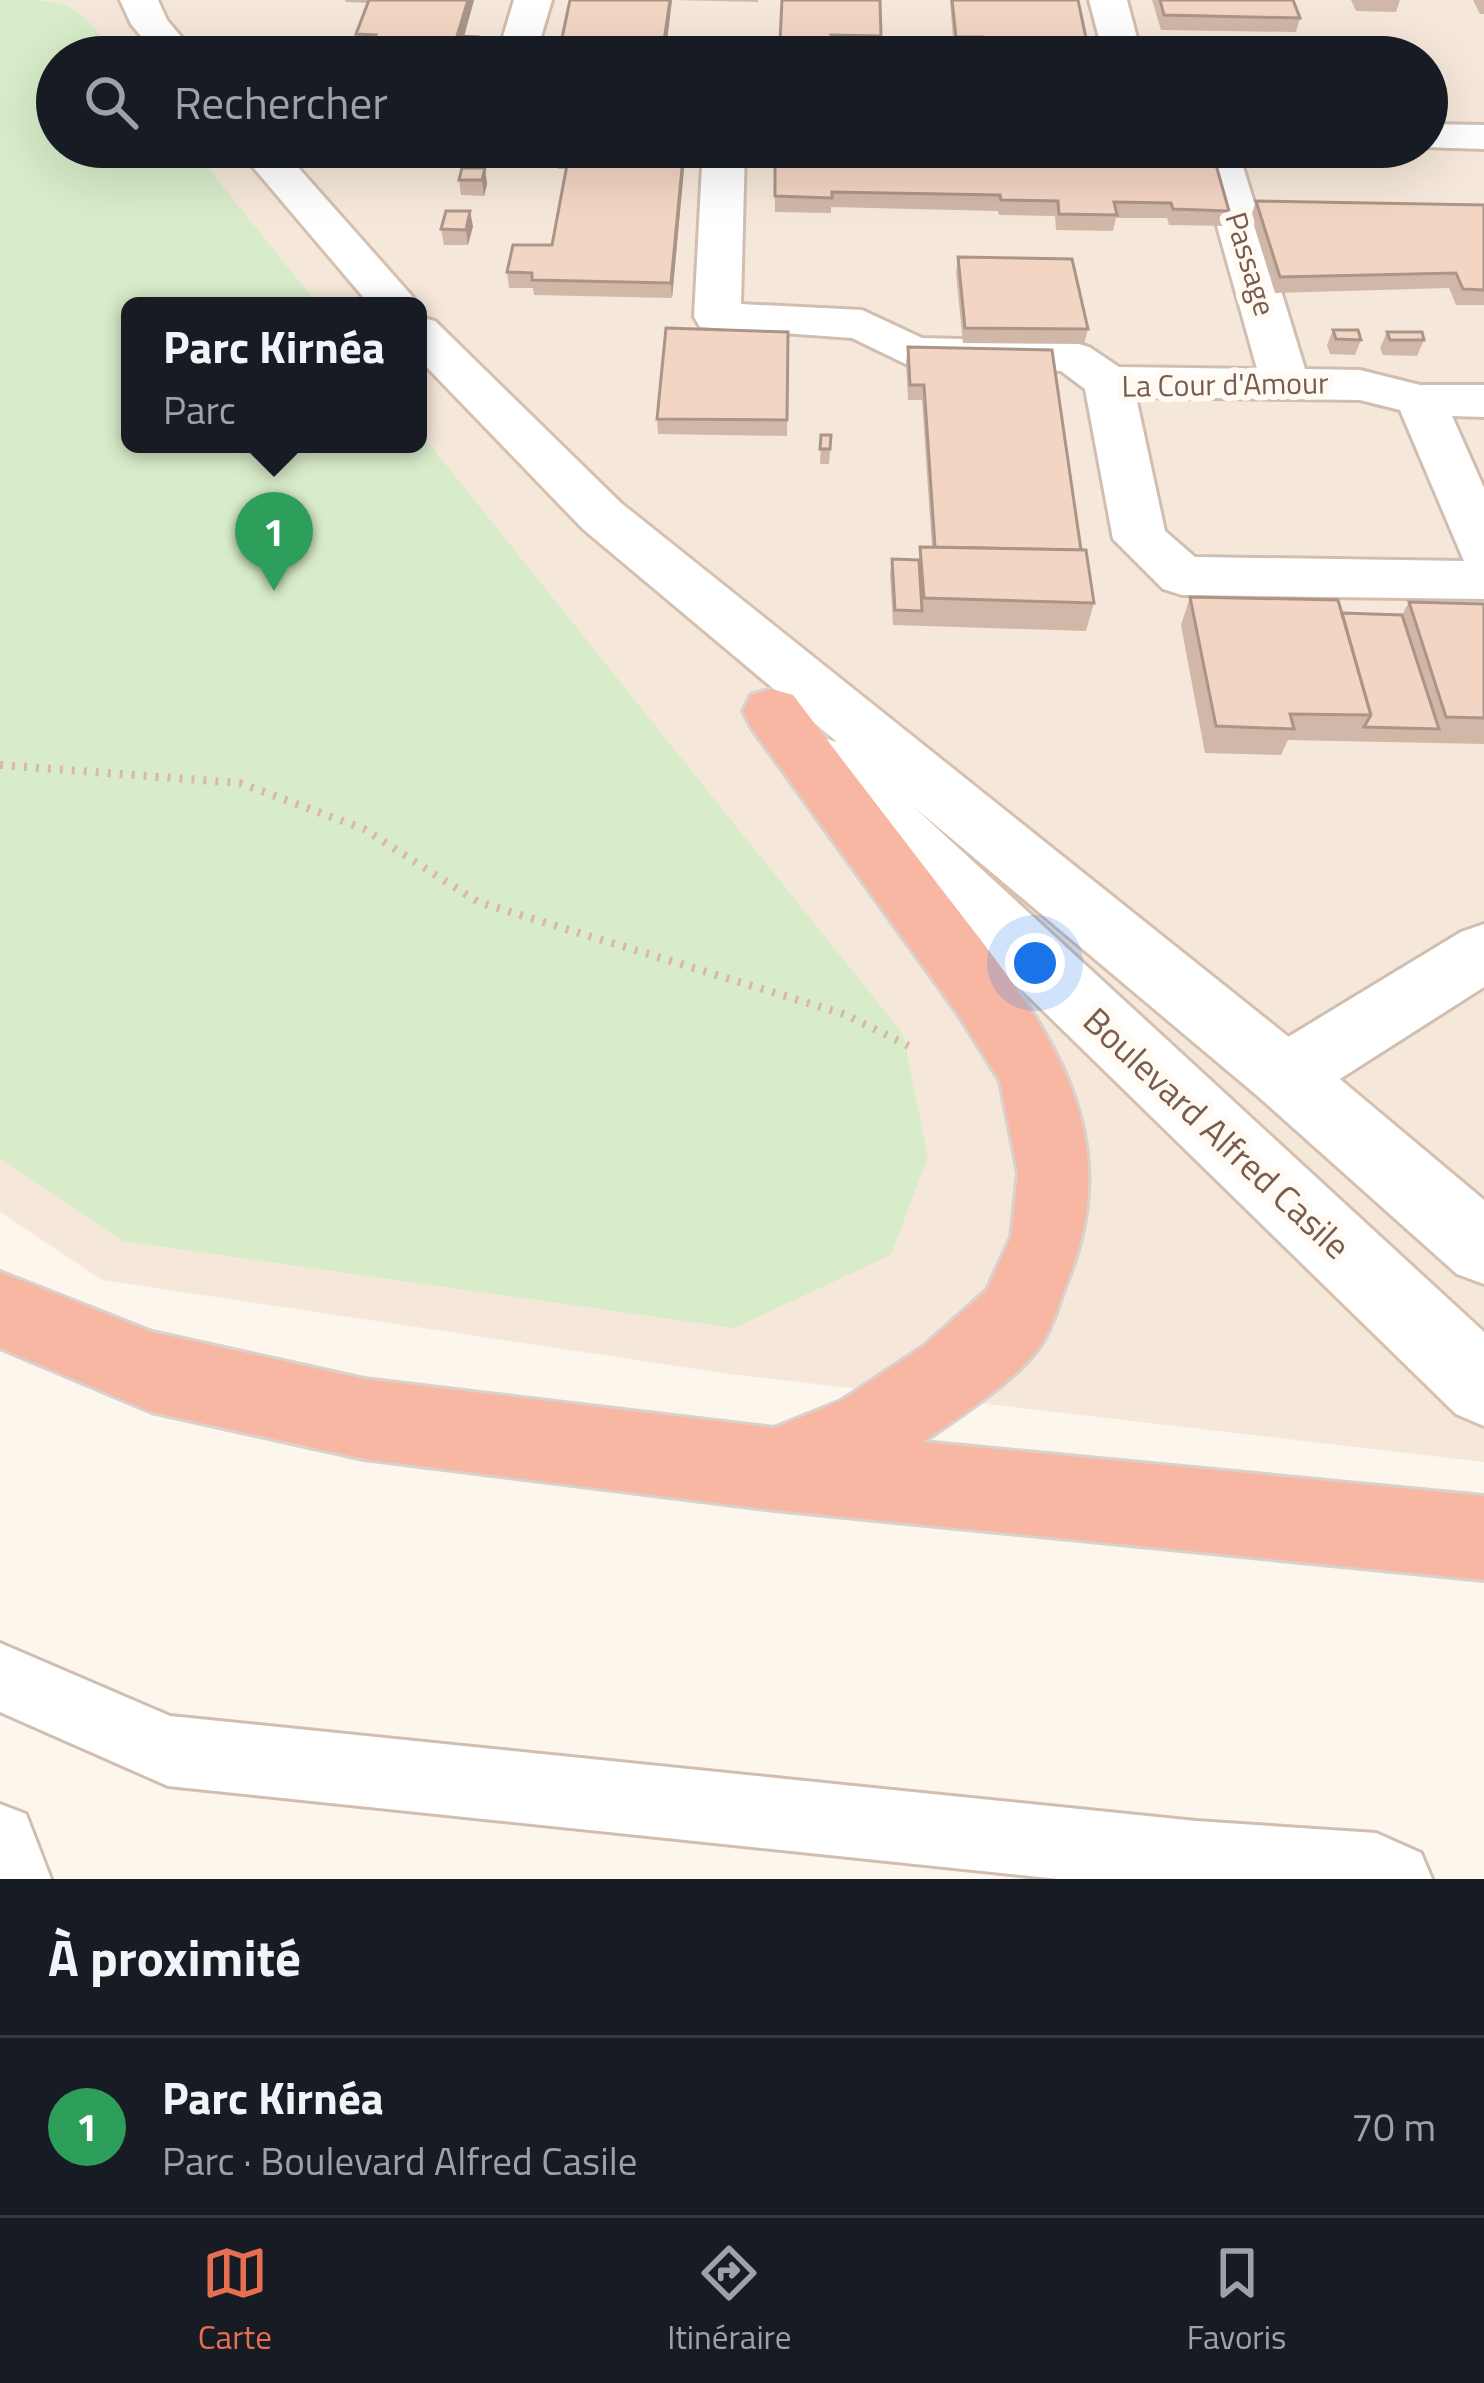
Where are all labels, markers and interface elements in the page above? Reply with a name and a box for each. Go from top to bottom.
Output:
search box [36,36,1448,168]
text: Rechercher [174,68,388,136]
icon: search [78,69,144,135]
street label: Passage [1213,206,1288,321]
popup [121,297,427,453]
text: Parc Kirnéa [163,312,385,380]
street label: La Cour d'Amour [1121,359,1329,409]
text: Parc [163,380,236,439]
pin: 1 [235,492,313,591]
your location [1005,933,1065,993]
street label: Boulevard Alfred Casile [1071,994,1363,1271]
text: À proximité [48,1918,301,1996]
text: Parc Kirnéa [162,2063,384,2131]
text: 1 [76,2097,98,2156]
text: 70 m [1351,2097,1436,2156]
text: Parc · Boulevard Alfred Casile [162,2131,637,2190]
tab: Carte [198,2240,272,2362]
tab: Itinéraire [667,2240,791,2362]
tab: Favoris [1187,2240,1286,2362]

